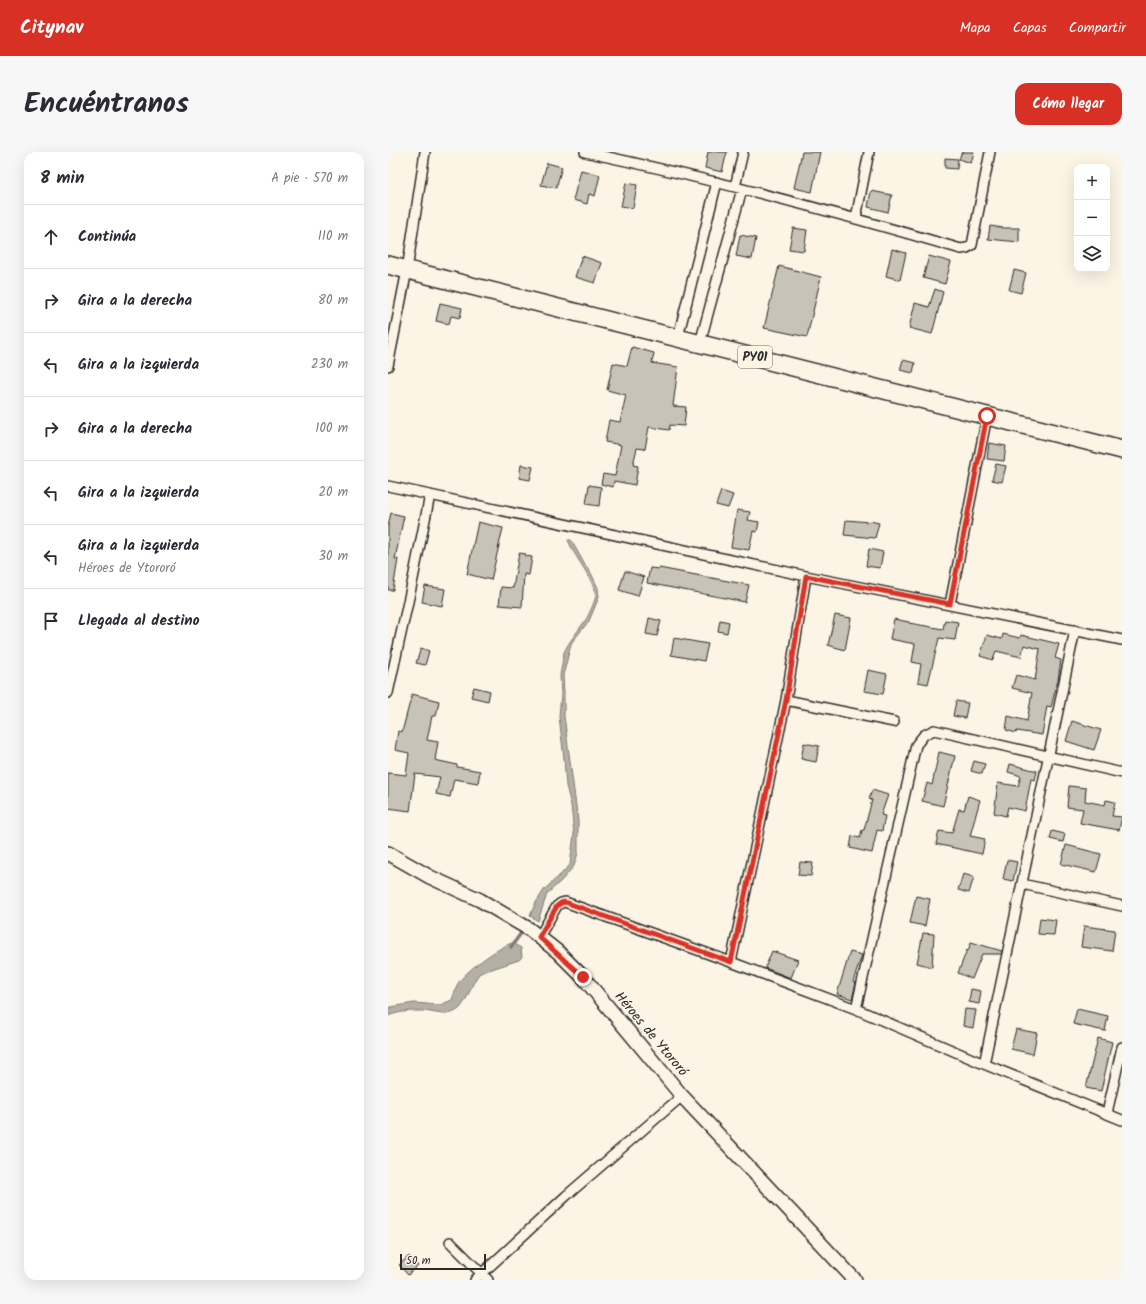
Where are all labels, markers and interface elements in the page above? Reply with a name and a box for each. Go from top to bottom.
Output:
text: Citynav [20,13,83,43]
text: Mapa [960,17,991,39]
text: Capas [1013,17,1047,39]
text: Compartir [1069,17,1126,39]
text: Encuéntranos [24,82,189,127]
button: Cómo llegar [1015,83,1122,125]
map controls [1074,164,1110,272]
button: + [1074,164,1110,200]
text: 8 min [40,165,84,192]
text: A pie · 570 m [271,168,348,189]
button: − [1074,200,1110,236]
text: Continúa [78,225,136,249]
icon: ahead [40,226,62,248]
text: 110 m [318,226,348,247]
button: layers [1074,236,1110,272]
text: Gira a la derecha [78,289,192,313]
icon: right [40,290,62,312]
text: 80 m [318,290,348,311]
road number: PY01 [738,346,772,368]
text: Gira a la izquierda [78,353,199,377]
icon: left [40,354,62,376]
text: 230 m [311,354,348,375]
route start [978,407,996,425]
text: Gira a la derecha [78,417,192,441]
icon: right [40,418,62,440]
text: 100 m [315,418,348,439]
text: Gira a la izquierda [78,481,199,505]
icon: left [40,482,62,504]
text: 20 m [318,482,348,503]
text: Gira a la izquierda [78,534,199,558]
icon: left [40,546,62,568]
text: 30 m [319,546,348,567]
text: Héroes de Ytororó [78,558,176,579]
text: Llegada al destino [78,609,200,633]
icon: arrive [40,610,62,632]
route end [574,968,592,986]
street label: Héroes de Ytororó [609,987,694,1082]
scale bar [400,1252,486,1271]
text: 50 m [406,1252,431,1270]

